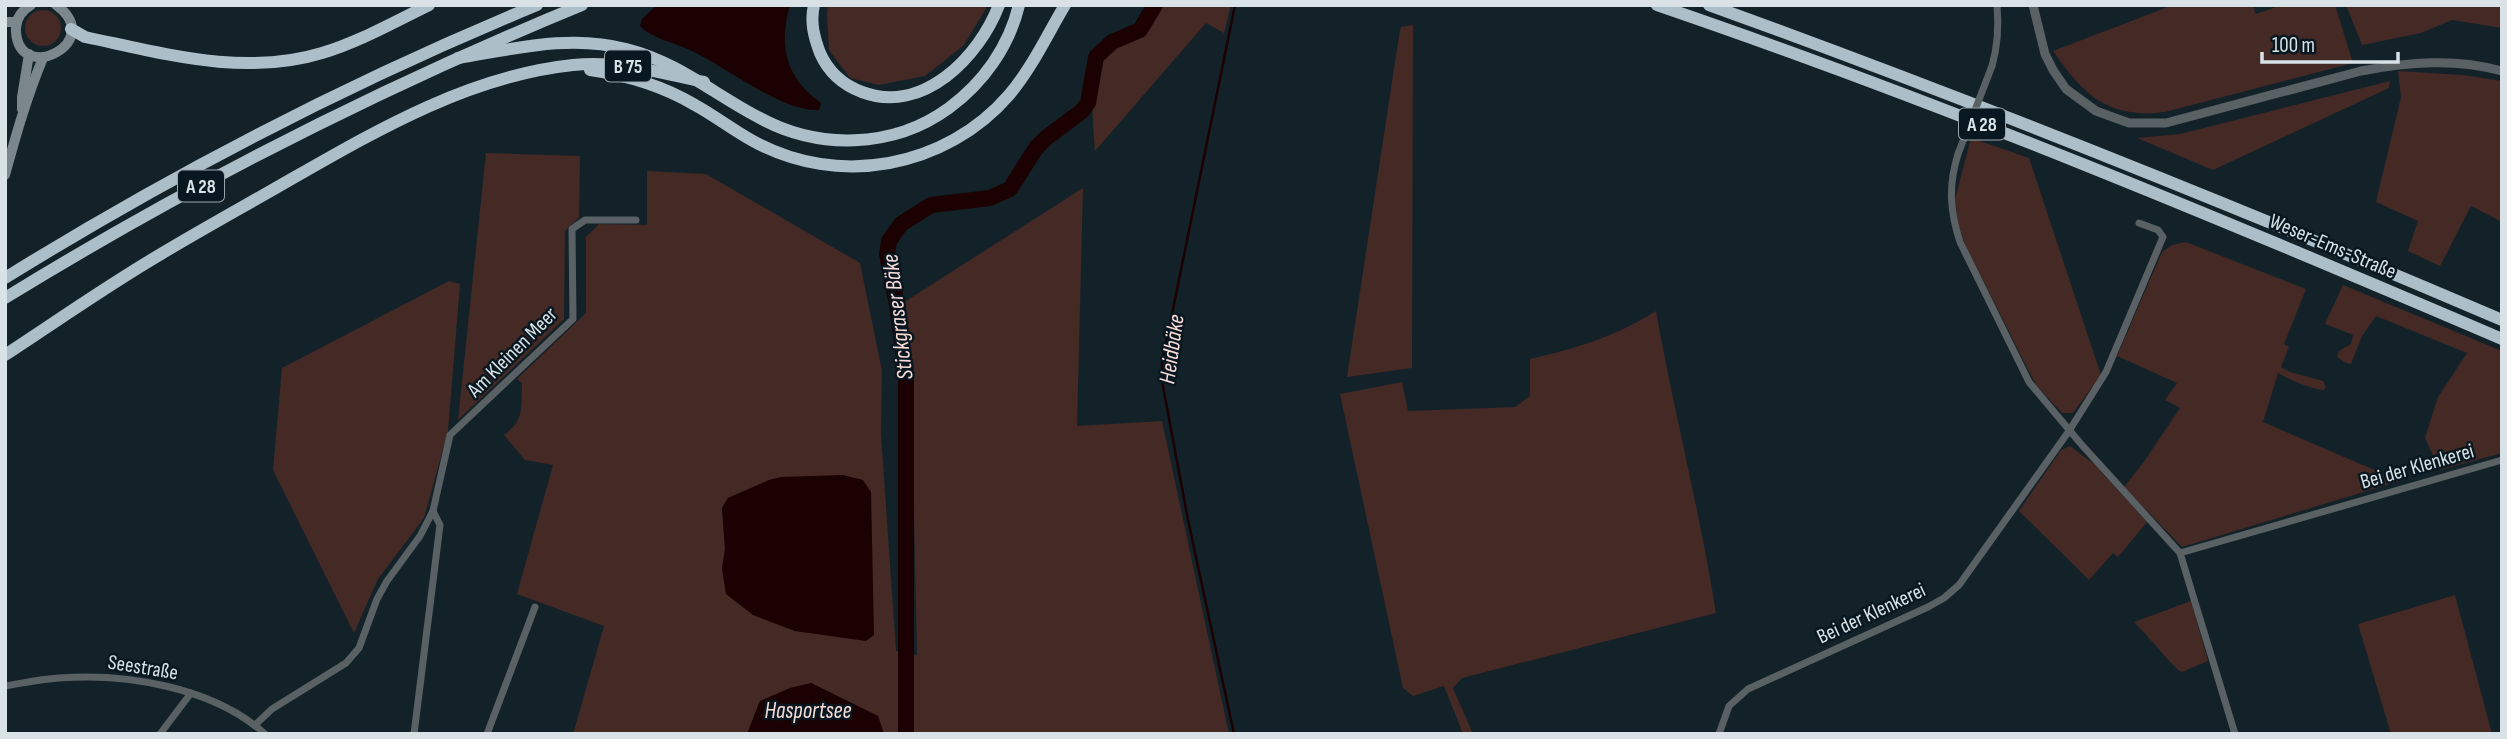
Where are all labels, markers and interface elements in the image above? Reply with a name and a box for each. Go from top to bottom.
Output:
scale bar [2262,21,2398,65]
text: 100 m [2272,33,2315,58]
road number: B 75 [605,50,651,82]
road number: A 28 [1959,108,2005,140]
road number: A 28 [178,170,224,202]
street label: Weser-Ems-Straße [2266,209,2400,284]
water label: Stickgraser Bäke [876,252,920,381]
street label: Am Kleinen Meer [461,302,563,403]
water label: Heidbäke [1153,313,1191,386]
street label: Bei der Klenkerei [2358,438,2477,495]
street label: Bei der Klenkerei [1813,577,1929,649]
street label: Seestraße [106,650,180,685]
water label: Hasportsee [765,697,851,725]

